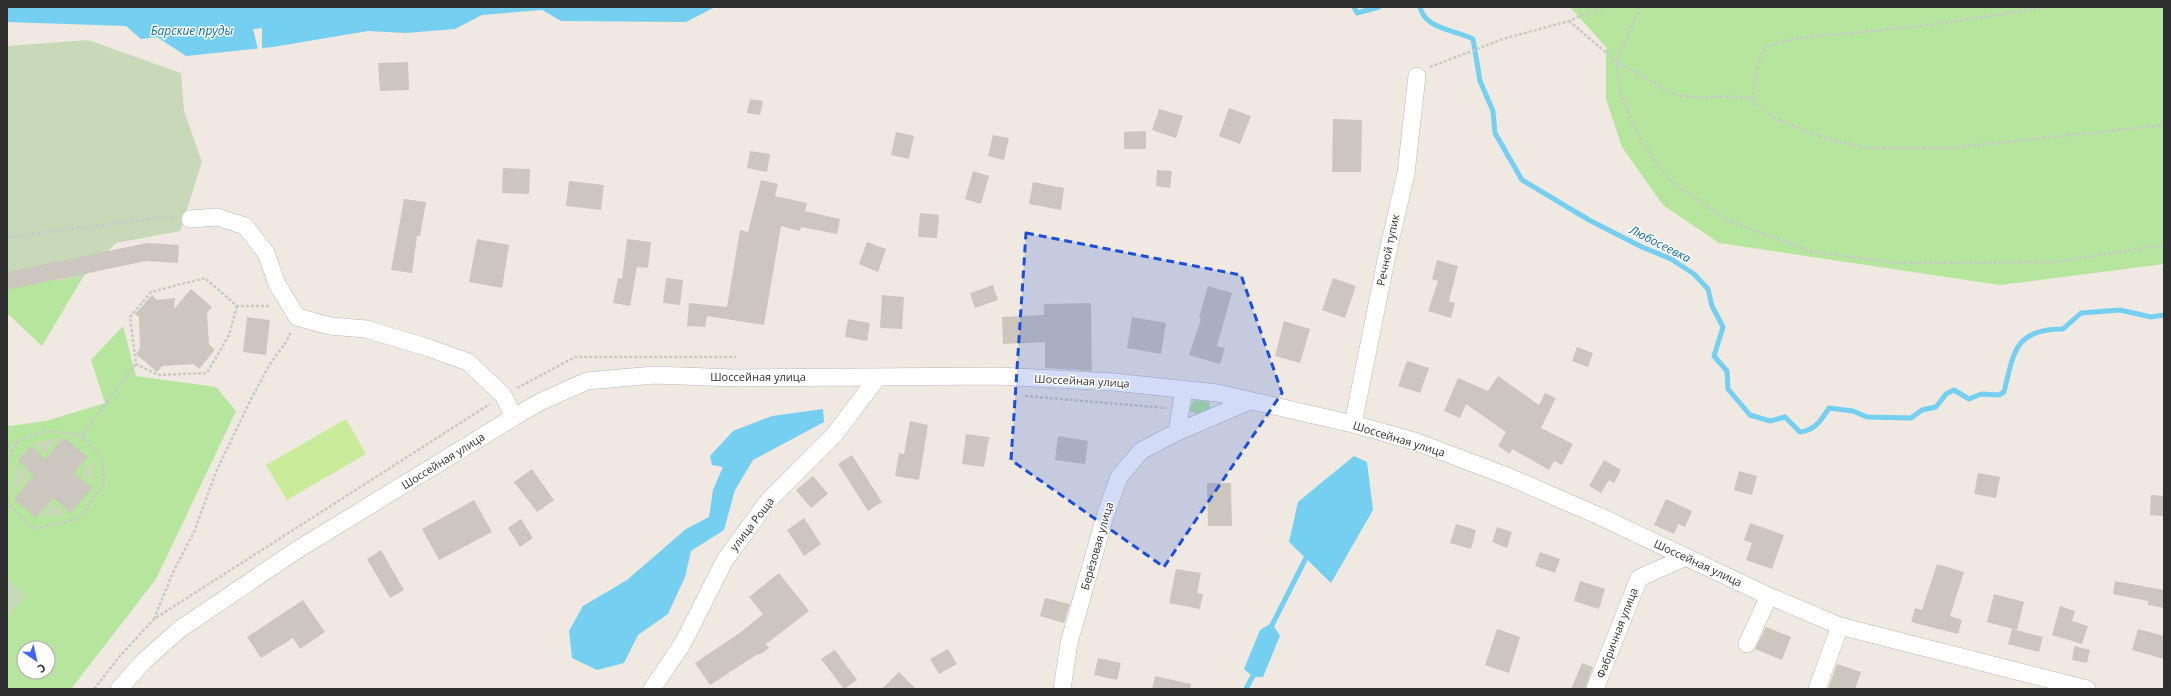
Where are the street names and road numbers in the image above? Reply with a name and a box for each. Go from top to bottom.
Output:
street label: Речной тупик [1373,212,1403,287]
street label: Шоссейная улица [710,369,806,384]
street label: Шоссейная улица [1034,371,1130,390]
street label: Шоссейная улица [1351,417,1447,460]
street label: Шоссейная улица [398,429,487,492]
street label: улица Роща [726,494,777,553]
street label: Берёзовая улица [1077,500,1116,592]
street label: Шоссейная улица [1652,536,1745,590]
street label: Фабричная улица [1592,585,1641,680]

